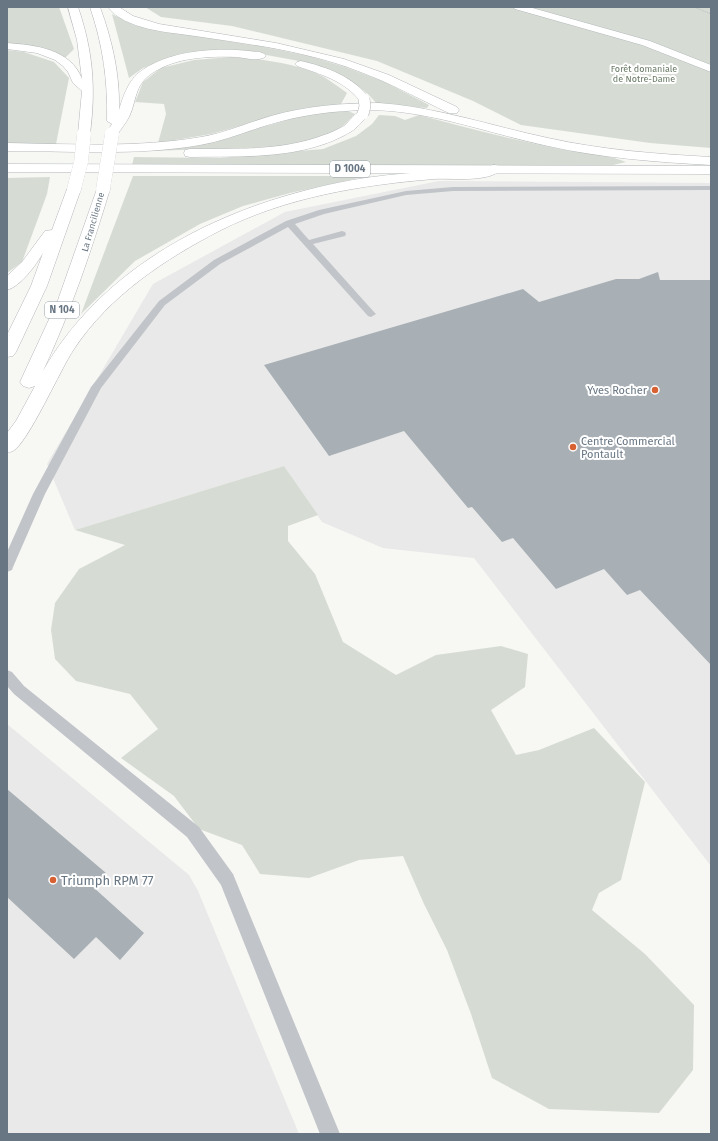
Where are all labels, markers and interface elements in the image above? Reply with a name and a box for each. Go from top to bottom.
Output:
park label: Forêt domaniale de Notre-Dame [611,64,677,84]
road number: D 1004 [330,161,370,177]
street label: La Francilienne [80,191,106,253]
road number: N 104 [45,302,79,318]
place label: Yves Rocher [587,384,648,397]
marker: Yves Rocher [650,385,660,395]
place label: Centre Commercial Pontault [581,435,675,461]
marker: Centre Commercial Pontault [568,442,578,452]
place label: Triumph RPM 77 [61,873,154,888]
marker: Triumph RPM 77 [48,875,58,885]

